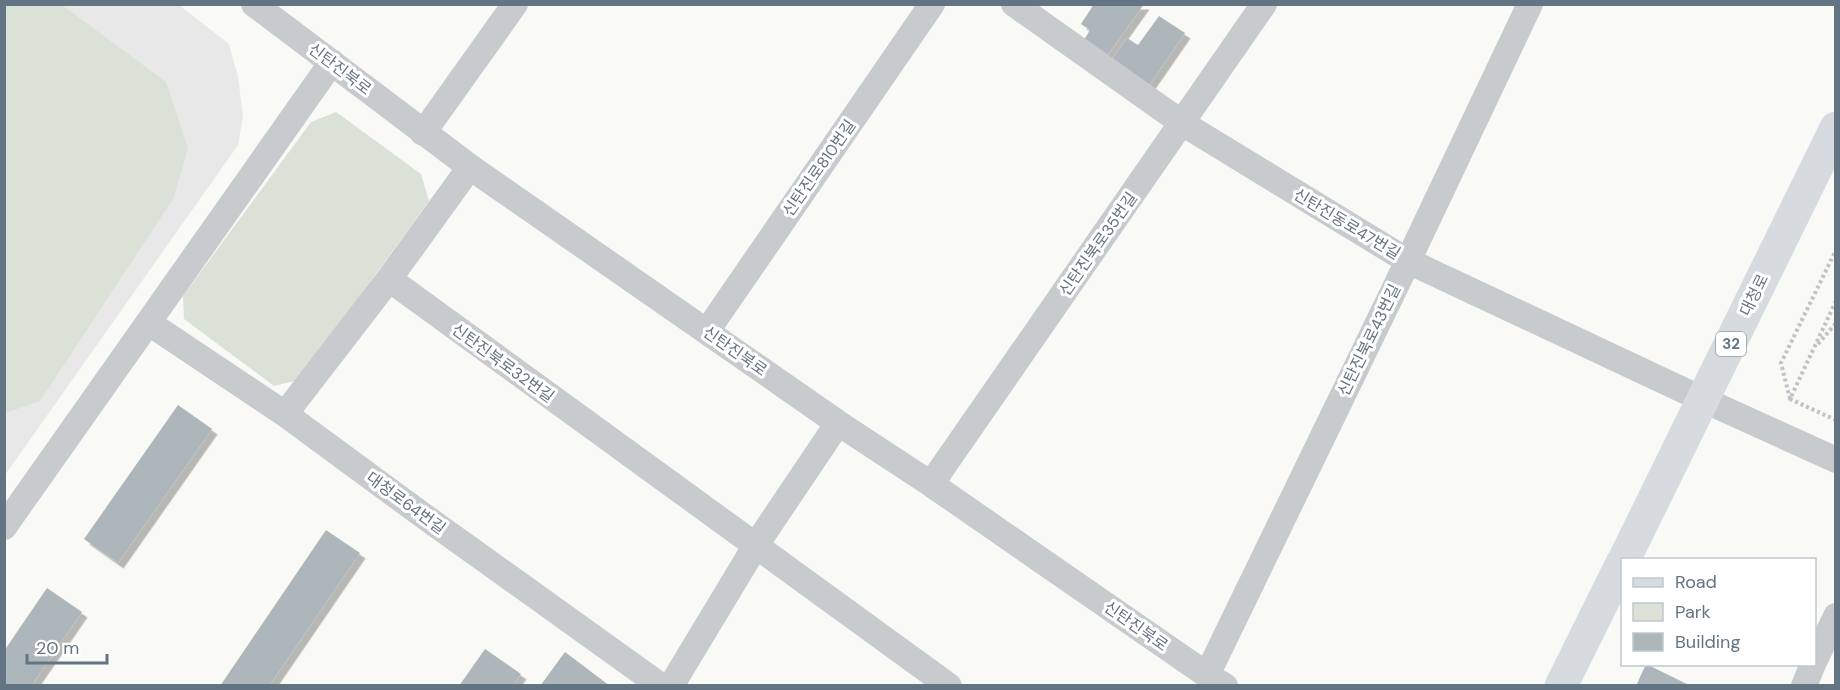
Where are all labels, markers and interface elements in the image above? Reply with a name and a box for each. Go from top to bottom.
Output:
street label: 신탄진북로 [304,38,376,100]
street label: 신탄진로810번길 [778,115,860,221]
street label: 신탄진동로47번길 [1290,184,1404,264]
street label: 신탄진북로35번길 [1054,188,1142,300]
street label: 대청로 [1735,270,1773,319]
street label: 신탄진북로43번길 [1333,280,1405,400]
street label: 신탄진북로32번길 [448,319,558,407]
street label: 신탄진북로 [699,321,771,381]
road number: 32 [1716,332,1746,356]
street label: 대청로64번길 [362,467,450,539]
legend [1621,558,1816,666]
text: Road [1675,570,1717,594]
street label: 신탄진북로 [1100,596,1172,656]
text: Park [1675,600,1711,624]
scale bar [27,627,106,665]
text: Building [1675,630,1740,654]
text: 20 m [36,636,79,660]

